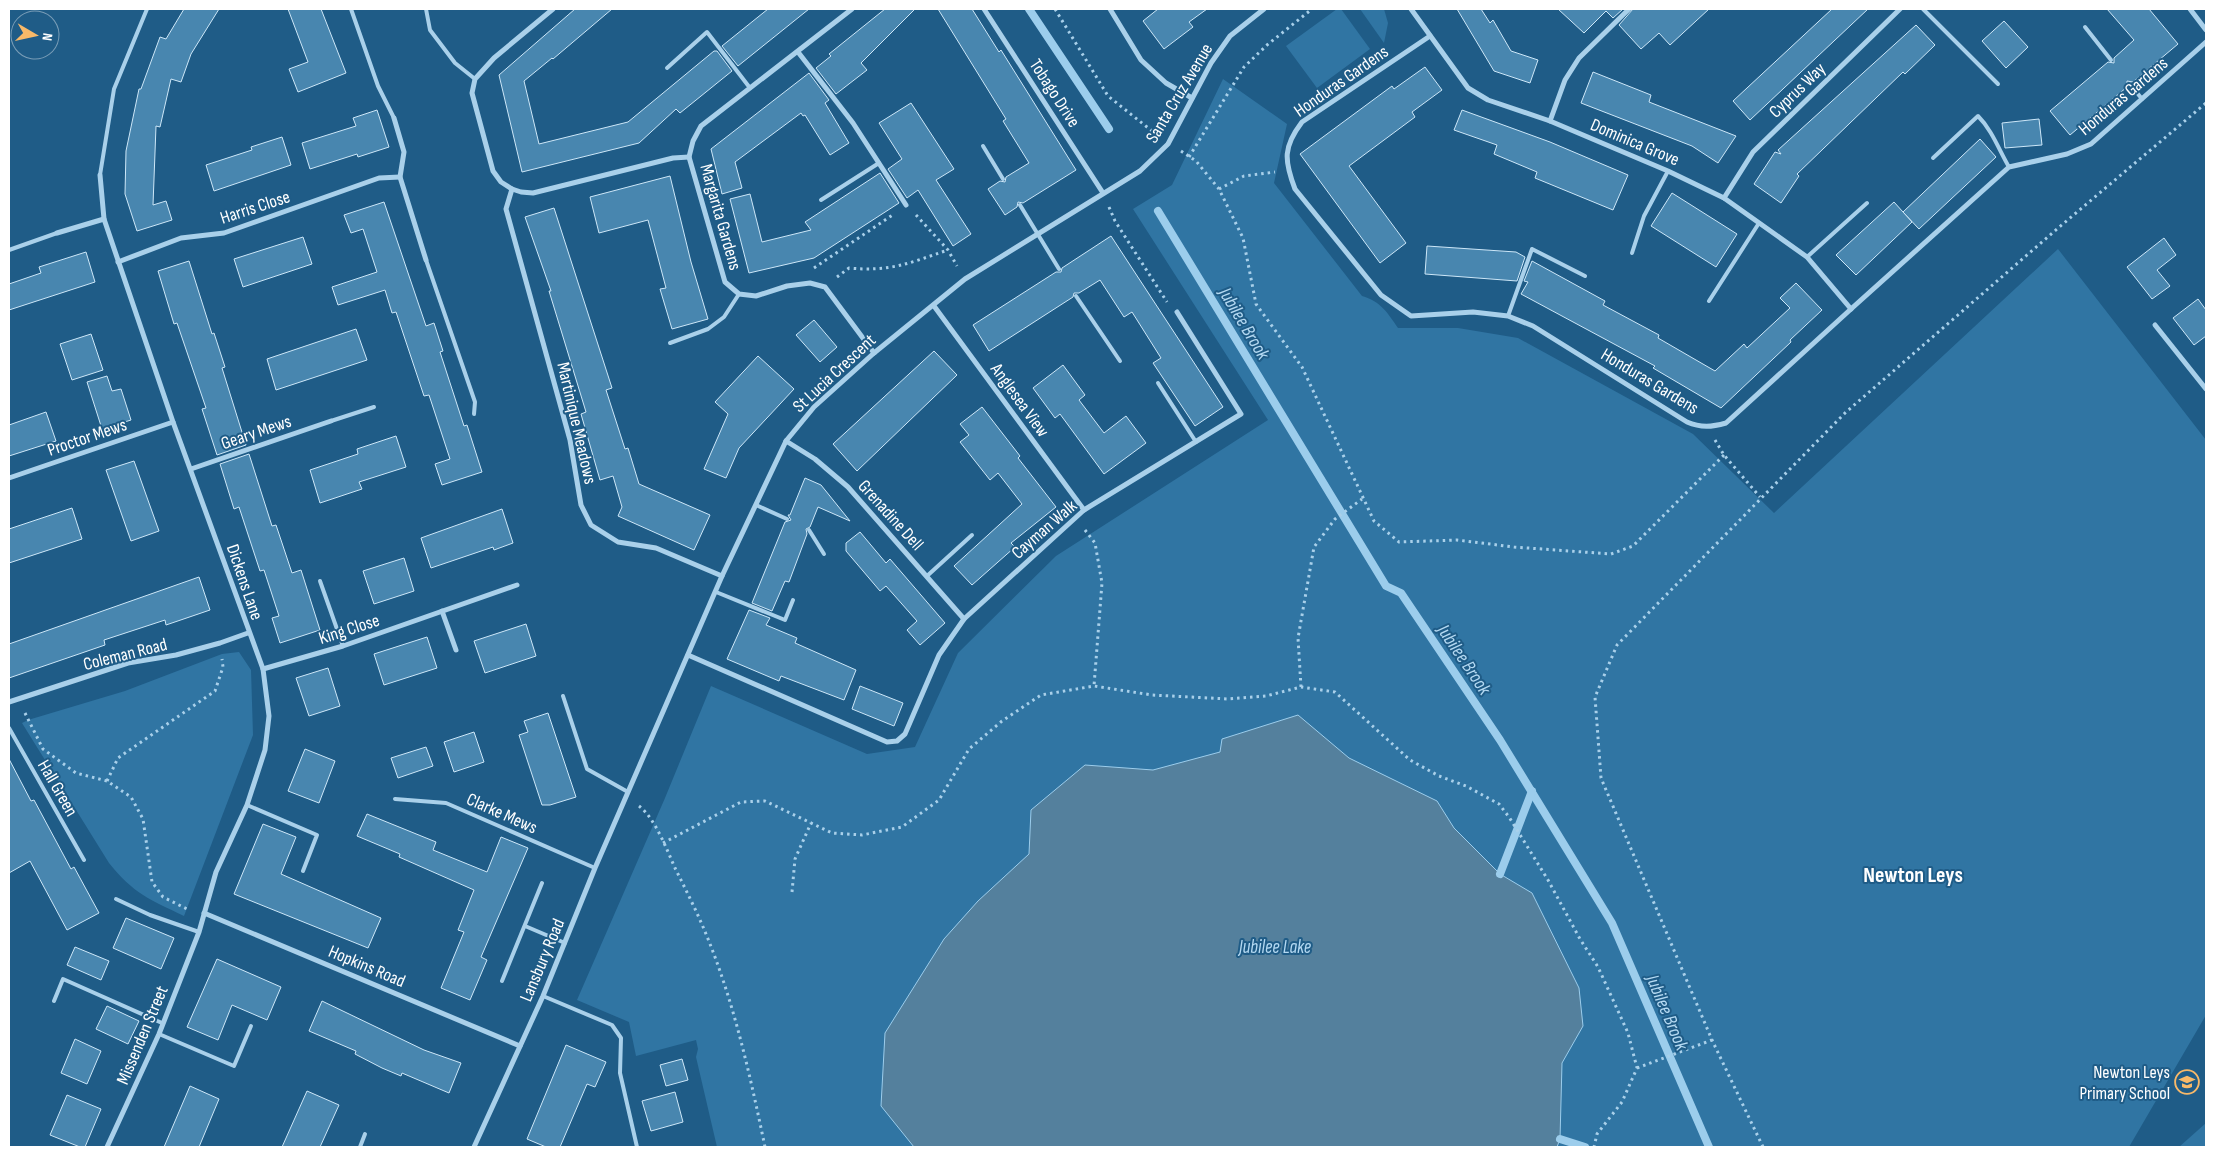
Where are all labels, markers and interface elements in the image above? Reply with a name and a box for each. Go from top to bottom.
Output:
north arrow [10,10,60,60]
text: N [38,32,56,42]
street label: Santa Cruz Avenue [1141,40,1217,147]
street label: Honduras Gardens [1290,41,1392,122]
street label: Honduras Gardens [2074,53,2172,140]
street label: Tobago Drive [1025,55,1084,131]
street label: Cyprus Way [1765,58,1830,122]
street label: Dominica Grove [1587,114,1682,171]
street label: Margarita Gardens [695,162,746,273]
street label: Harris Close [218,186,293,229]
water label: Jubilee Brook [1213,283,1275,365]
street label: St Lucia Crescent [789,329,880,417]
street label: Honduras Gardens [1597,344,1702,419]
street label: Anglesea View [985,359,1053,441]
street label: Martinique Meadows [552,360,601,486]
street label: Geary Mews [218,411,294,454]
street label: Proctor Mews [45,414,130,461]
street label: Grenadine Dell [854,476,928,555]
street label: Cayman Walk [1007,495,1081,563]
street label: Dickens Lane [222,541,267,623]
street label: King Close [316,610,382,649]
water label: Jubilee Brook [1431,619,1496,700]
street label: Coleman Road [81,634,169,675]
street label: Hall Green [33,756,82,820]
street label: Clarke Mews [463,789,540,838]
district label: Newton Leys [1863,862,1963,889]
street label: Lansbury Road [516,916,569,1005]
water label: Jubilee Lake [1238,936,1312,959]
street label: Hopkins Road [325,941,408,992]
water label: Jubilee Brook [1640,970,1693,1055]
street label: Missenden Street [112,982,173,1088]
place label: Newton Leys Primary School [2079,1062,2170,1104]
school or university icon: Newton Leys Primary School [2174,1069,2200,1095]

